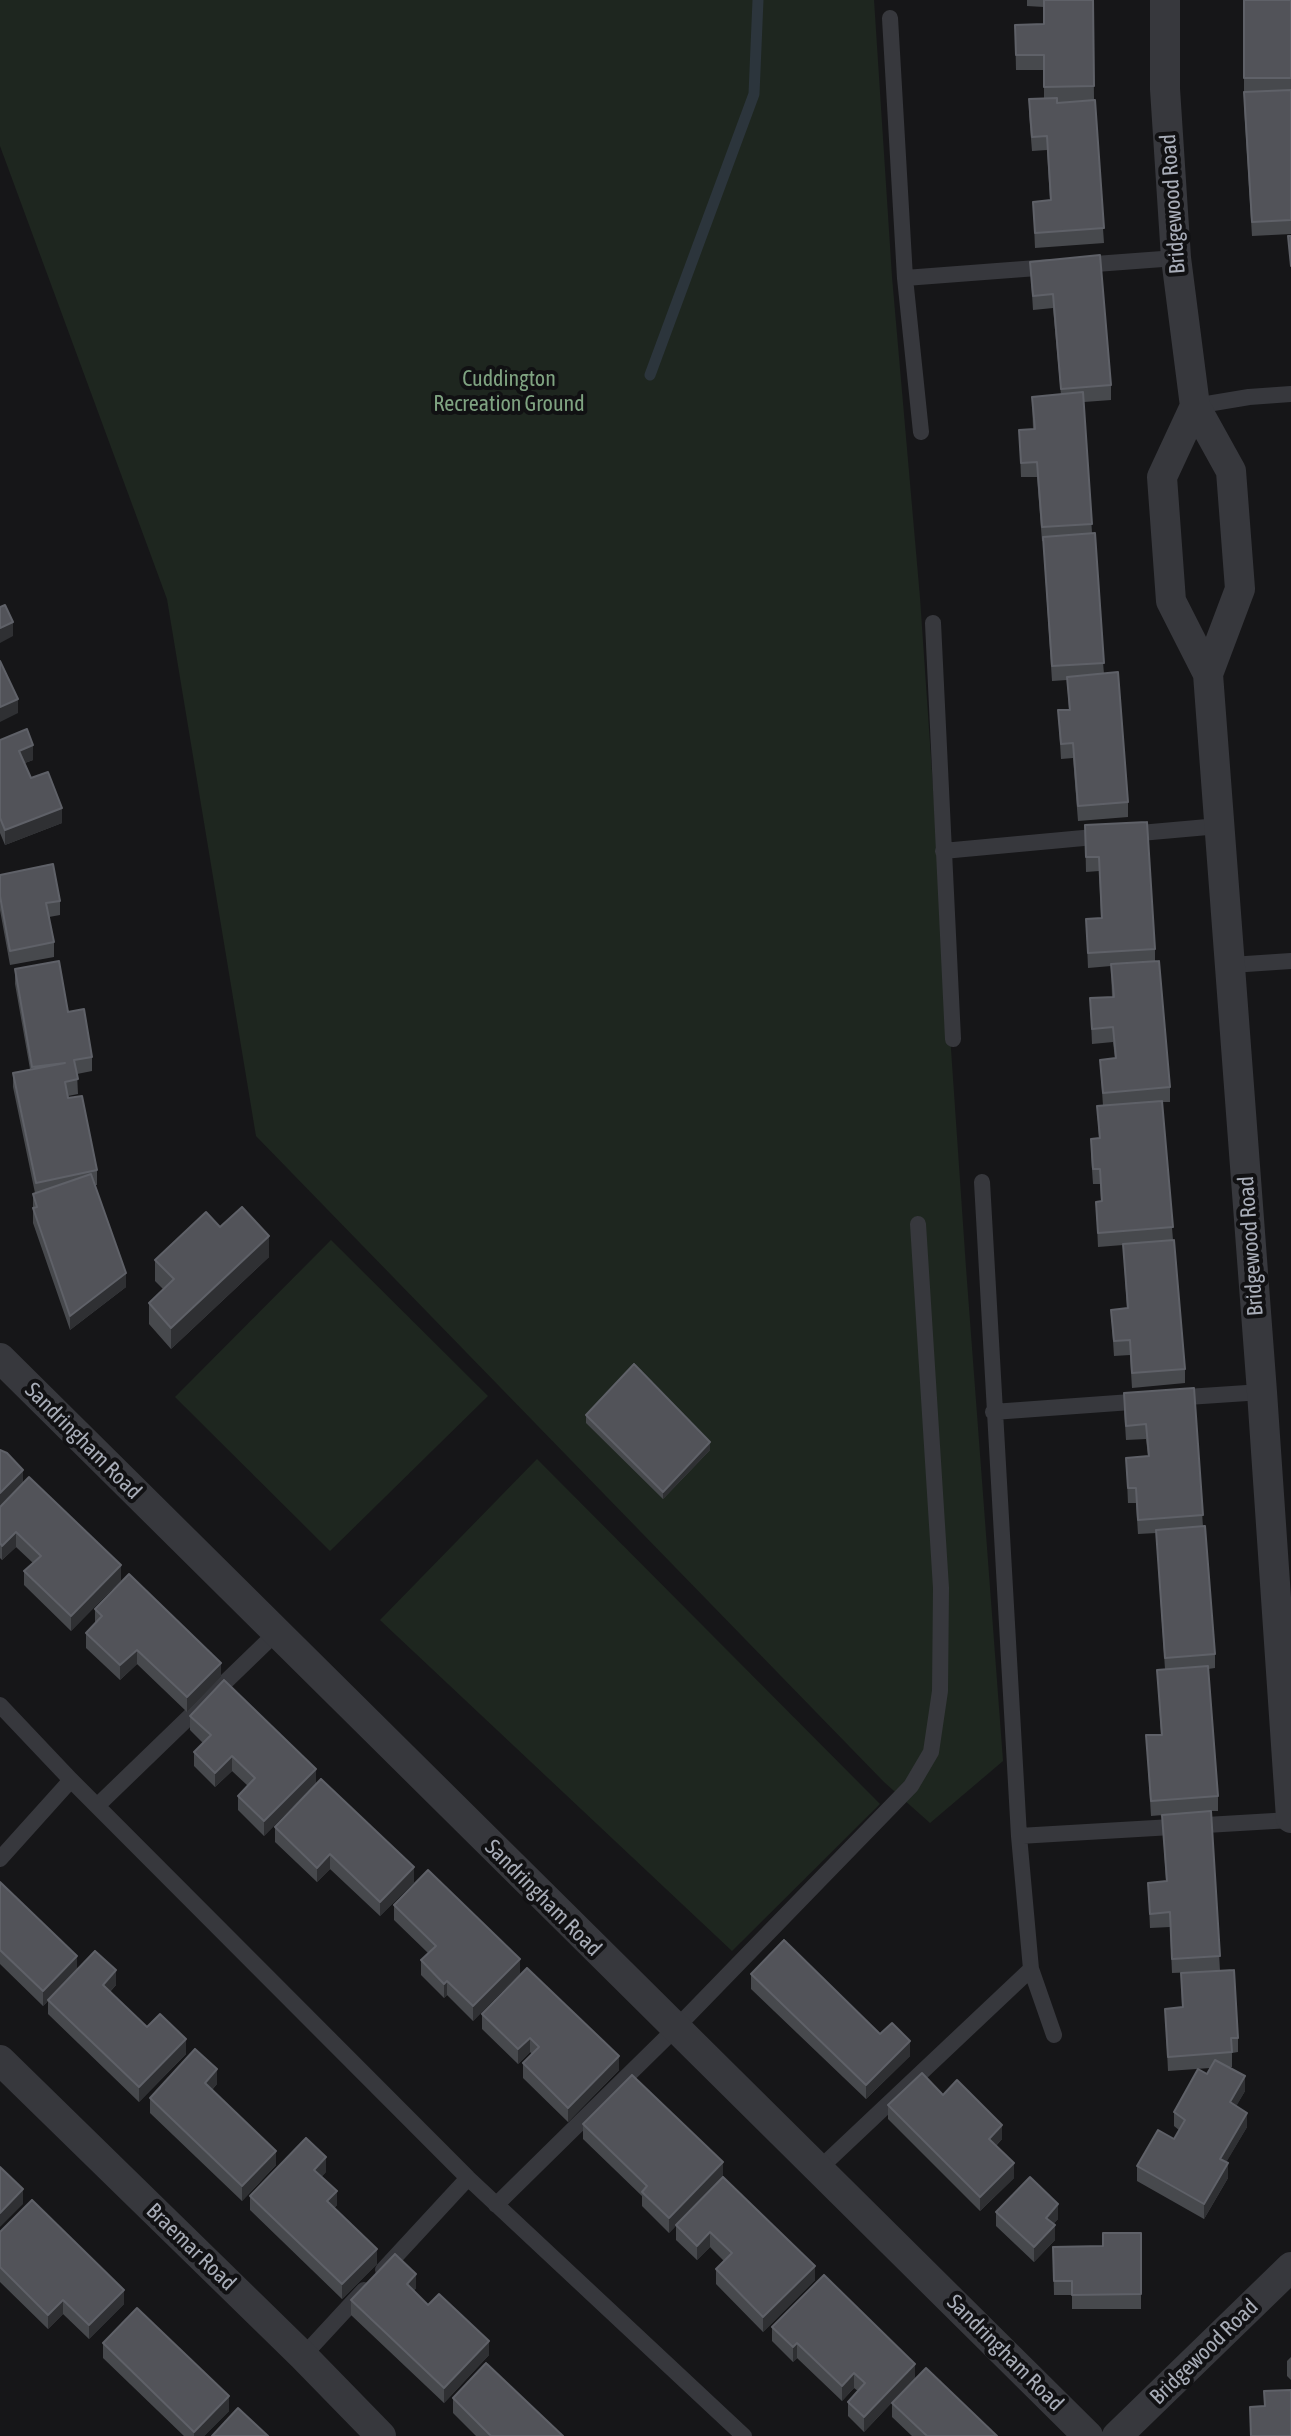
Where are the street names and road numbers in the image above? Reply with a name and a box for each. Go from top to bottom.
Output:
street label: Bridgewood Road [1155,133,1191,275]
street label: Bridgewood Road [1233,1175,1269,1317]
street label: Sandringham Road [19,1377,147,1505]
street label: Sandringham Road [479,1834,607,1962]
street label: Braemar Road [141,2198,241,2296]
street label: Sandringham Road [941,2289,1069,2417]
street label: Bridgewood Road [1144,2294,1264,2410]

